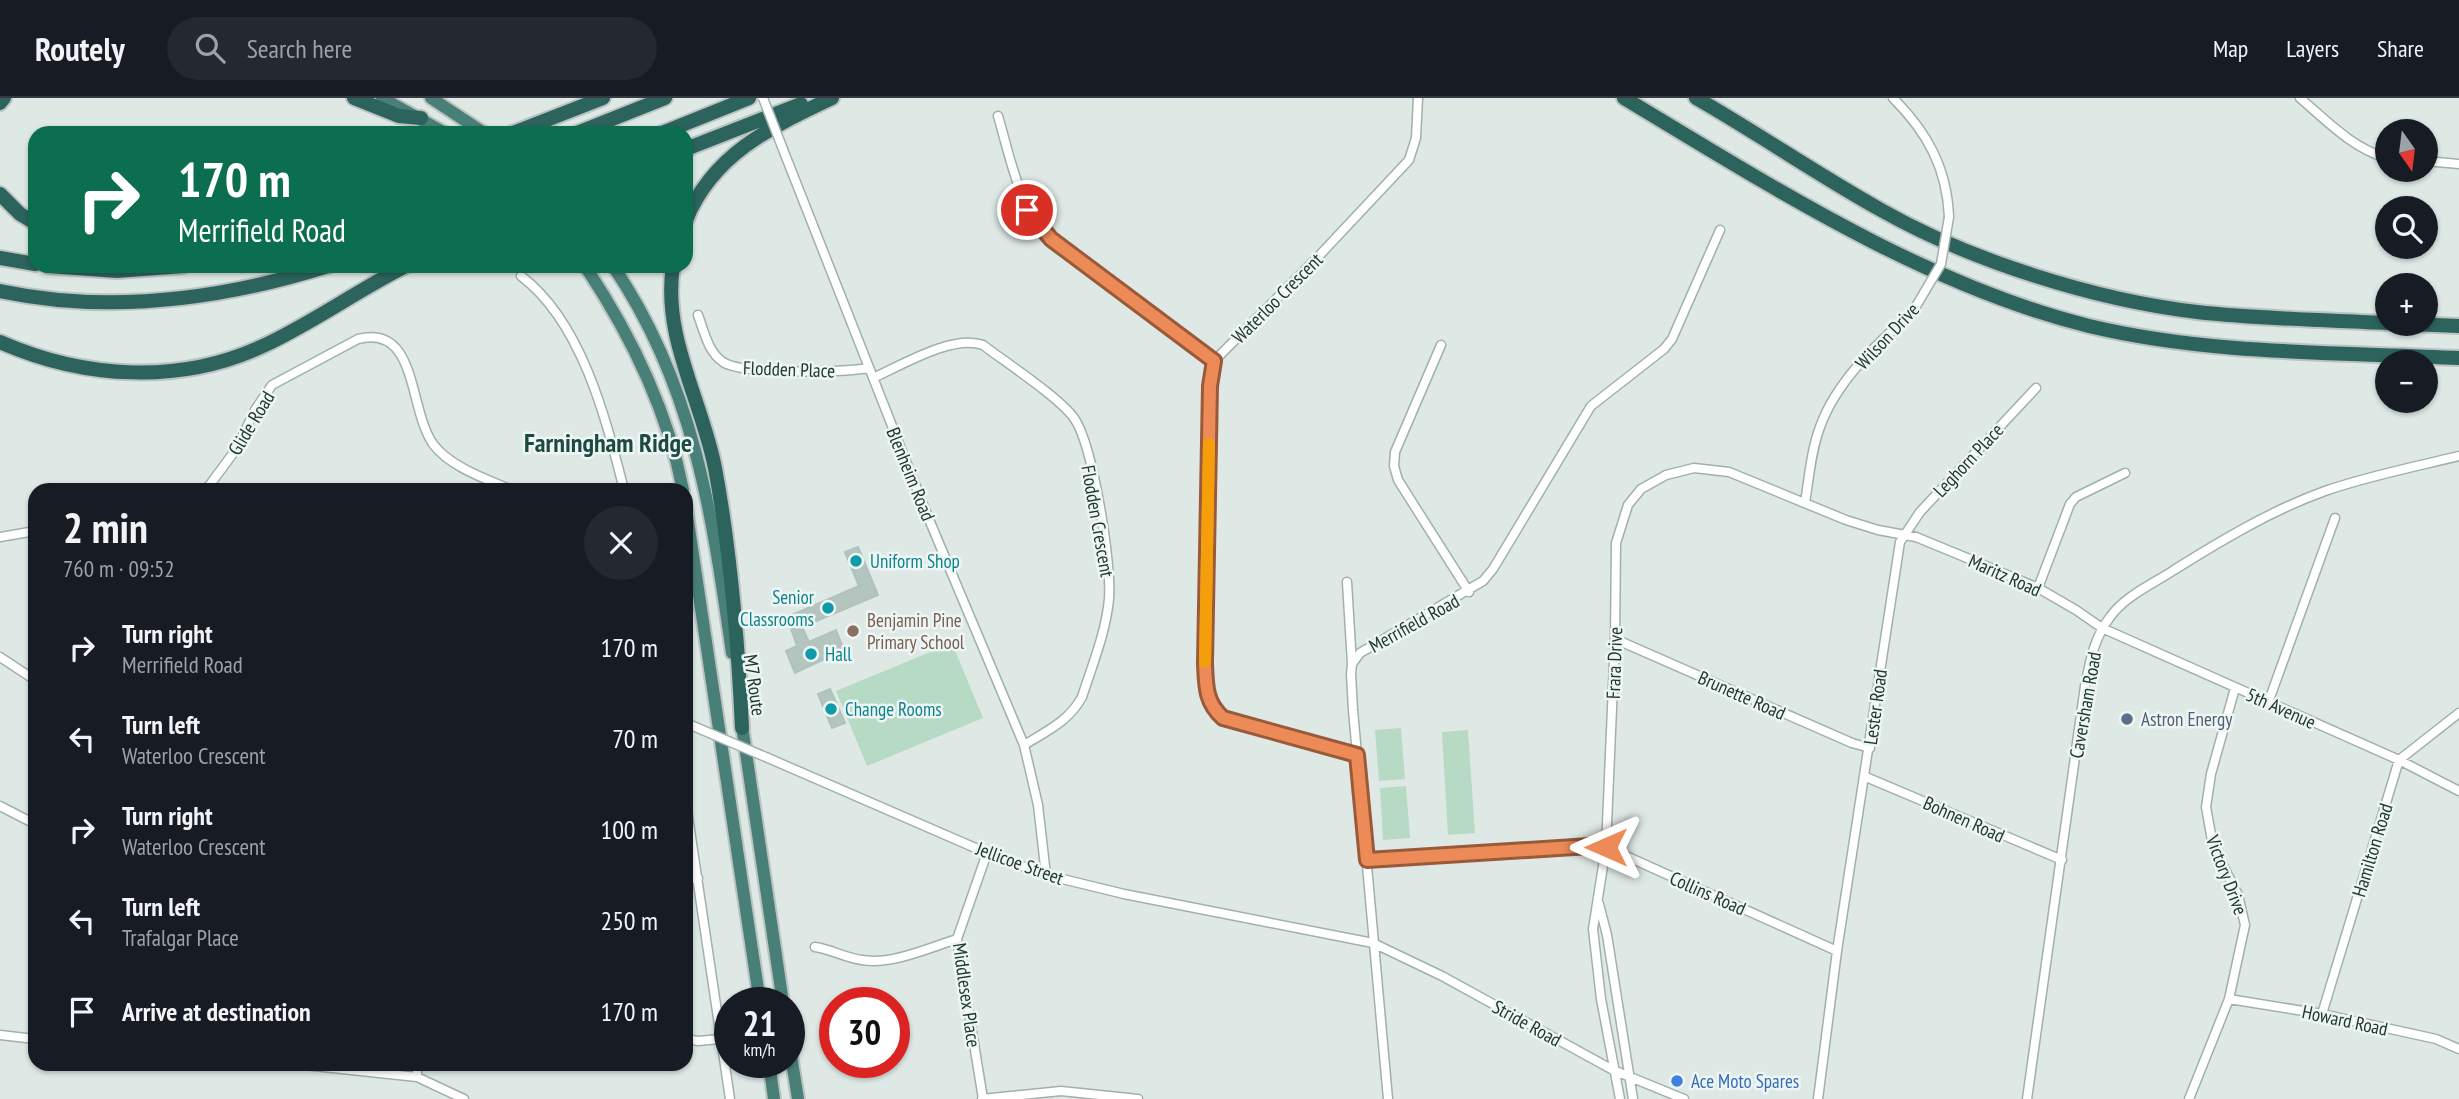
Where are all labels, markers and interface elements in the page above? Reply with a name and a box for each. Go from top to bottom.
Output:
search box [167,17,657,80]
text: Routely [35,27,125,70]
icon: search [191,29,229,67]
text: Search here [247,32,352,65]
text: Map [2213,33,2248,64]
text: Layers [2286,33,2339,64]
text: Share [2377,33,2424,64]
north arrow [2375,119,2438,182]
map controls [2375,119,2438,413]
text: 170 m [178,147,291,211]
icon: right [63,154,154,245]
pin [997,180,1057,240]
icon: arrive [1008,191,1046,229]
button: search [2375,196,2438,259]
text: Merrifield Road [178,209,346,251]
street label: Waterloo Crescent [1227,247,1328,348]
button: + [2375,273,2438,336]
street label: Wilson Drive [1850,297,1924,374]
button: − [2375,350,2438,413]
street label: Flodden Place [743,355,836,383]
street label: Glide Road [223,387,279,459]
street label: Leghorn Place [1928,418,2008,502]
street label: Blenheim Road [881,424,941,524]
district label: Farningham Ridge [524,426,692,459]
street label: Flodden Crescent [1076,463,1120,579]
text: 2 min [63,500,148,555]
button: close [584,506,658,580]
street label: Maritz Road [1965,548,2045,602]
place label: Uniform Shop [870,549,960,573]
marker: Uniform Shop [848,553,864,569]
text: 760 m · 09:52 [63,554,175,583]
place label: Senior Classrooms [740,585,815,631]
street label: Merrifield Road [1365,588,1463,658]
marker: Senior Classrooms [820,600,836,616]
place label: Benjamin Pine Primary School [867,608,965,654]
text: Turn right [122,617,213,650]
marker: Benjamin Pine Primary School [845,623,861,639]
street label: Frara Drive [1601,626,1627,699]
icon: right [63,629,101,667]
text: 170 m [600,631,658,664]
place label: Hall [825,642,852,666]
marker: Hall [803,646,819,662]
text: Merrifield Road [122,650,243,679]
street label: Caversham Road [2064,650,2106,760]
street label: M7 Route [739,653,771,717]
street label: Brunette Road [1695,665,1789,725]
street label: Lester Road [1858,668,1892,746]
street label: 5th Avenue [2242,682,2320,734]
place label: Change Rooms [845,697,942,721]
marker: Change Rooms [823,701,839,717]
place label: Astron Energy [2141,707,2233,731]
text: Turn left [122,708,200,741]
marker: Astron Energy [2119,711,2135,727]
icon: left [63,720,101,758]
text: 70 m [612,722,658,755]
text: Waterloo Crescent [122,741,265,770]
street label: Bohnen Road [1920,790,2008,848]
text: Turn right [122,799,213,832]
street label: Hamilton Road [2346,800,2398,900]
position arrow [1569,810,1643,884]
icon: right [63,811,101,849]
text: 100 m [600,813,658,846]
street label: Victory Drive [2201,831,2253,918]
text: Waterloo Crescent [122,832,265,861]
street label: Jellicoe Street [972,836,1068,890]
street label: Collins Road [1666,866,1750,920]
text: Turn left [122,890,200,923]
icon: left [63,902,101,940]
text: 250 m [600,904,658,937]
text: Trafalgar Place [122,923,239,952]
street label: Middlesex Place [948,941,986,1049]
speed limit sign: 30 [819,987,910,1078]
icon: arrive [63,993,101,1031]
street label: Stride Road [1488,994,1566,1052]
text: Arrive at destination [122,995,311,1028]
text: 170 m [600,995,658,1028]
street label: Howard Road [2300,999,2390,1041]
text: 21 [743,1000,776,1046]
text: km/h [744,1038,775,1061]
place label: Ace Moto Spares [1691,1069,1799,1093]
marker: Ace Moto Spares [1669,1073,1685,1089]

